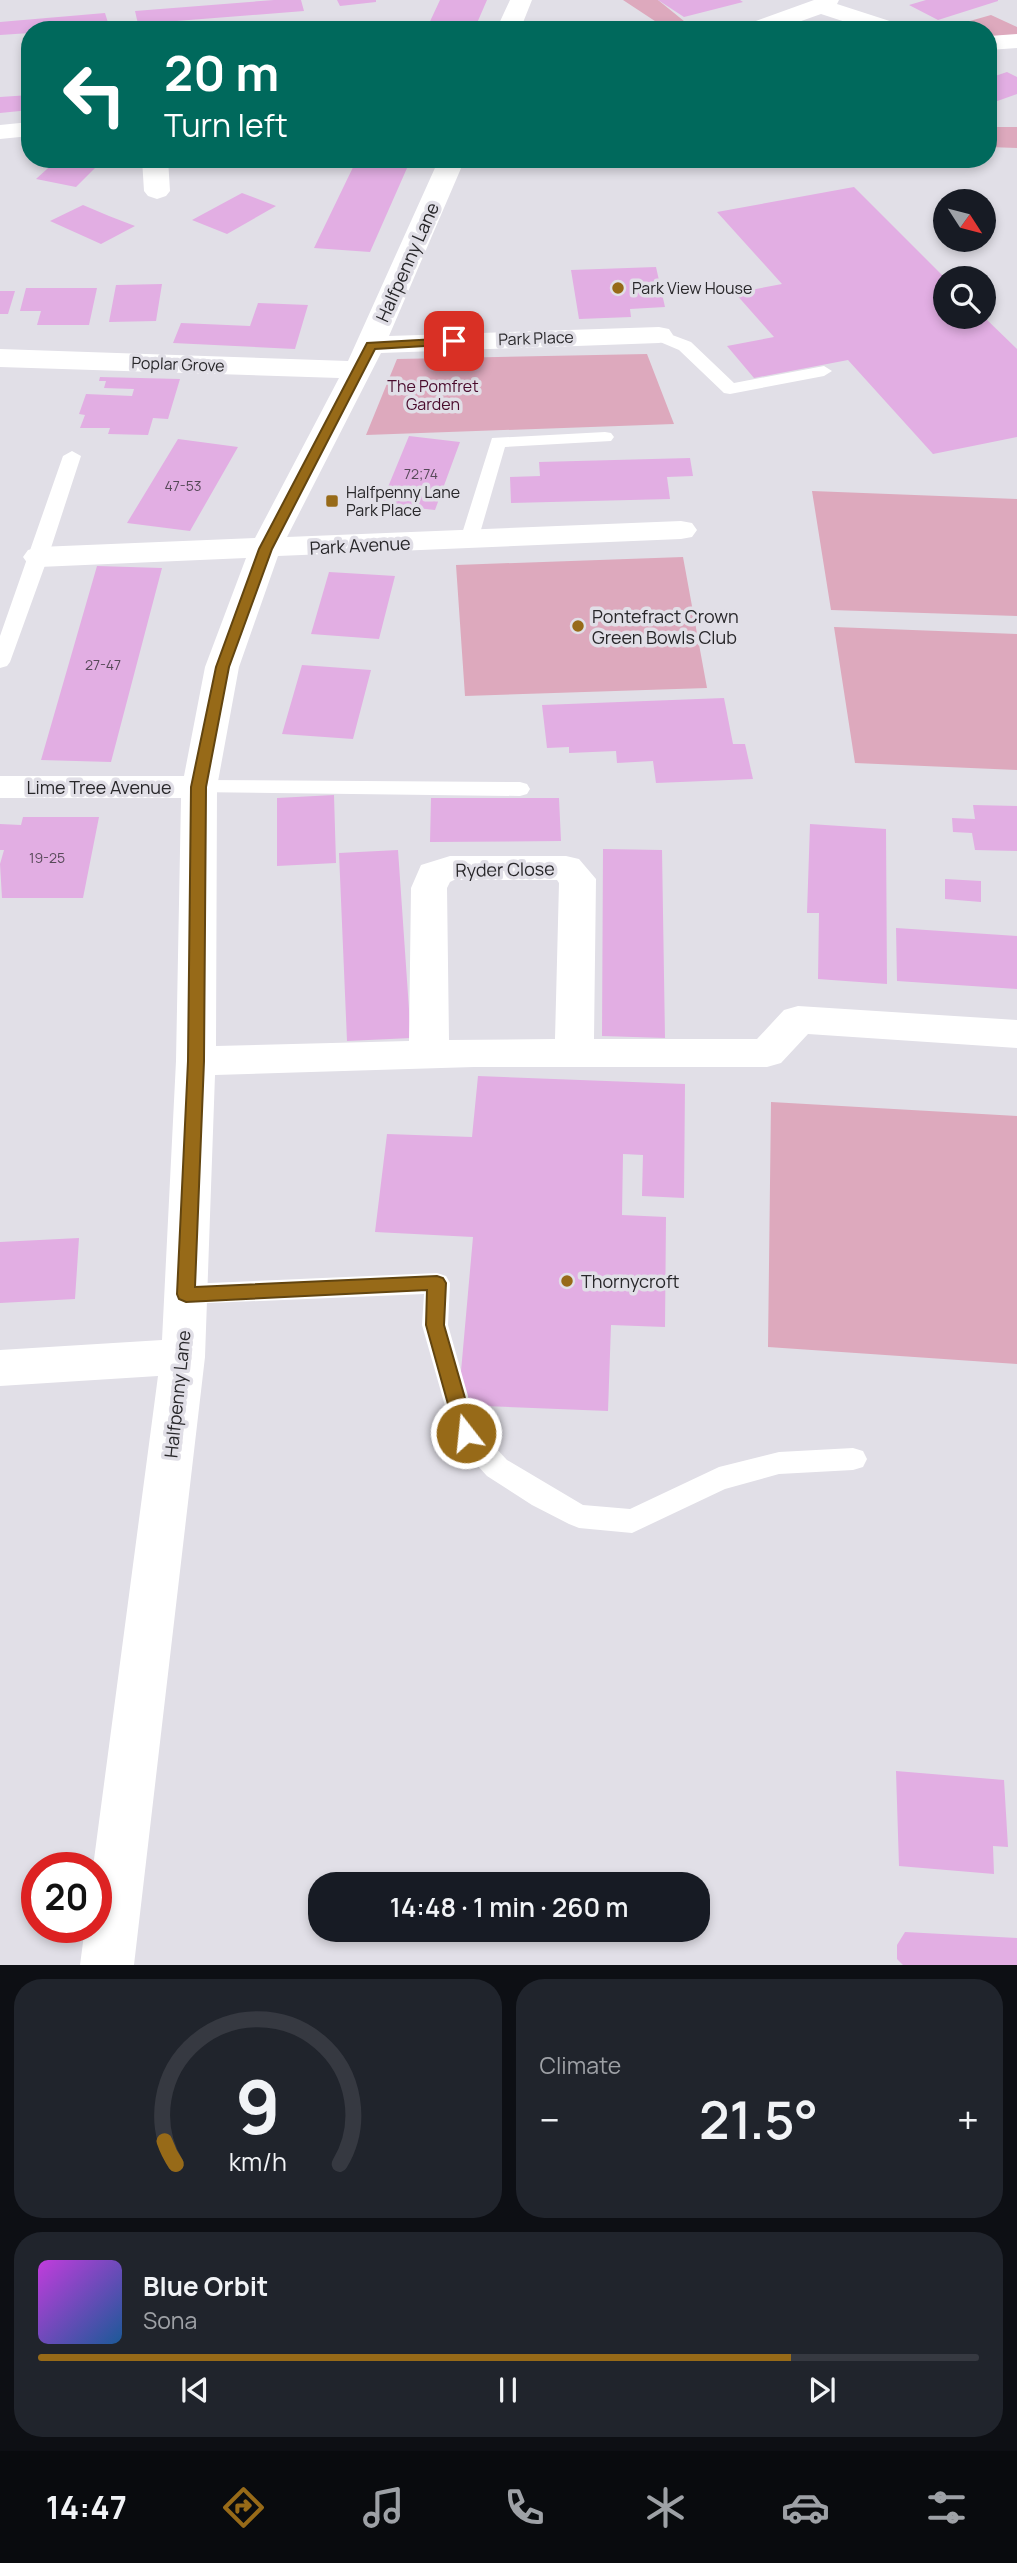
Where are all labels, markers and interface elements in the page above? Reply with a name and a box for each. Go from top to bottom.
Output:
text: 20 m [164,39,279,106]
icon: left [49,49,140,140]
text: Turn left [164,103,288,147]
north arrow [933,189,996,252]
map controls [933,189,996,329]
street label: Halfpenny Lane [370,199,444,325]
button: search [933,266,996,329]
place label: Park View House [632,277,752,299]
marker: Park View House [610,280,626,296]
pin [424,311,484,371]
icon: arrive [435,322,473,360]
street label: Park Place [498,326,574,350]
street label: Poplar Grove [131,351,225,377]
park label: The Pomfret Garden [387,375,479,415]
house number: 72;74 [404,464,438,483]
house number: 47-53 [165,476,202,495]
place label: Halfpenny Lane Park Place [346,481,460,521]
marker: Halfpenny Lane Park Place [324,493,340,509]
street label: Park Avenue [309,530,411,560]
place label: Pontefract Crown Green Bowls Club [592,604,739,649]
marker: Pontefract Crown Green Bowls Club [570,618,586,634]
house number: 27-47 [85,655,121,674]
street label: Lime Tree Avenue [26,775,172,799]
house number: 19-25 [29,848,65,867]
street label: Ryder Close [455,856,555,882]
place label: Thornycroft [581,1269,680,1293]
marker: Thornycroft [559,1273,575,1289]
street label: Halfpenny Lane [158,1329,196,1459]
position arrow [429,1396,503,1470]
speed limit sign: 20 [21,1852,112,1943]
text: 14:48 · 1 min · 260 m [390,1889,628,1925]
text: Climate [540,2049,621,2081]
text: 9 [235,2057,280,2157]
text: 21.5° [699,2084,818,2155]
text: − [540,2093,560,2145]
text: + [957,2093,979,2145]
text: km/h [229,2144,287,2179]
text: Blue Orbit [143,2268,268,2304]
text: Sona [143,2304,197,2336]
icon: previous [176,2371,214,2409]
icon: pause [489,2371,527,2409]
icon: next [803,2371,841,2409]
icon: directions [219,2483,268,2532]
icon: music [359,2483,408,2532]
icon: phone [500,2483,549,2532]
icon: climate [641,2483,690,2532]
icon: car [781,2483,830,2532]
icon: filters [922,2483,971,2532]
text: 14:47 [46,2485,127,2529]

